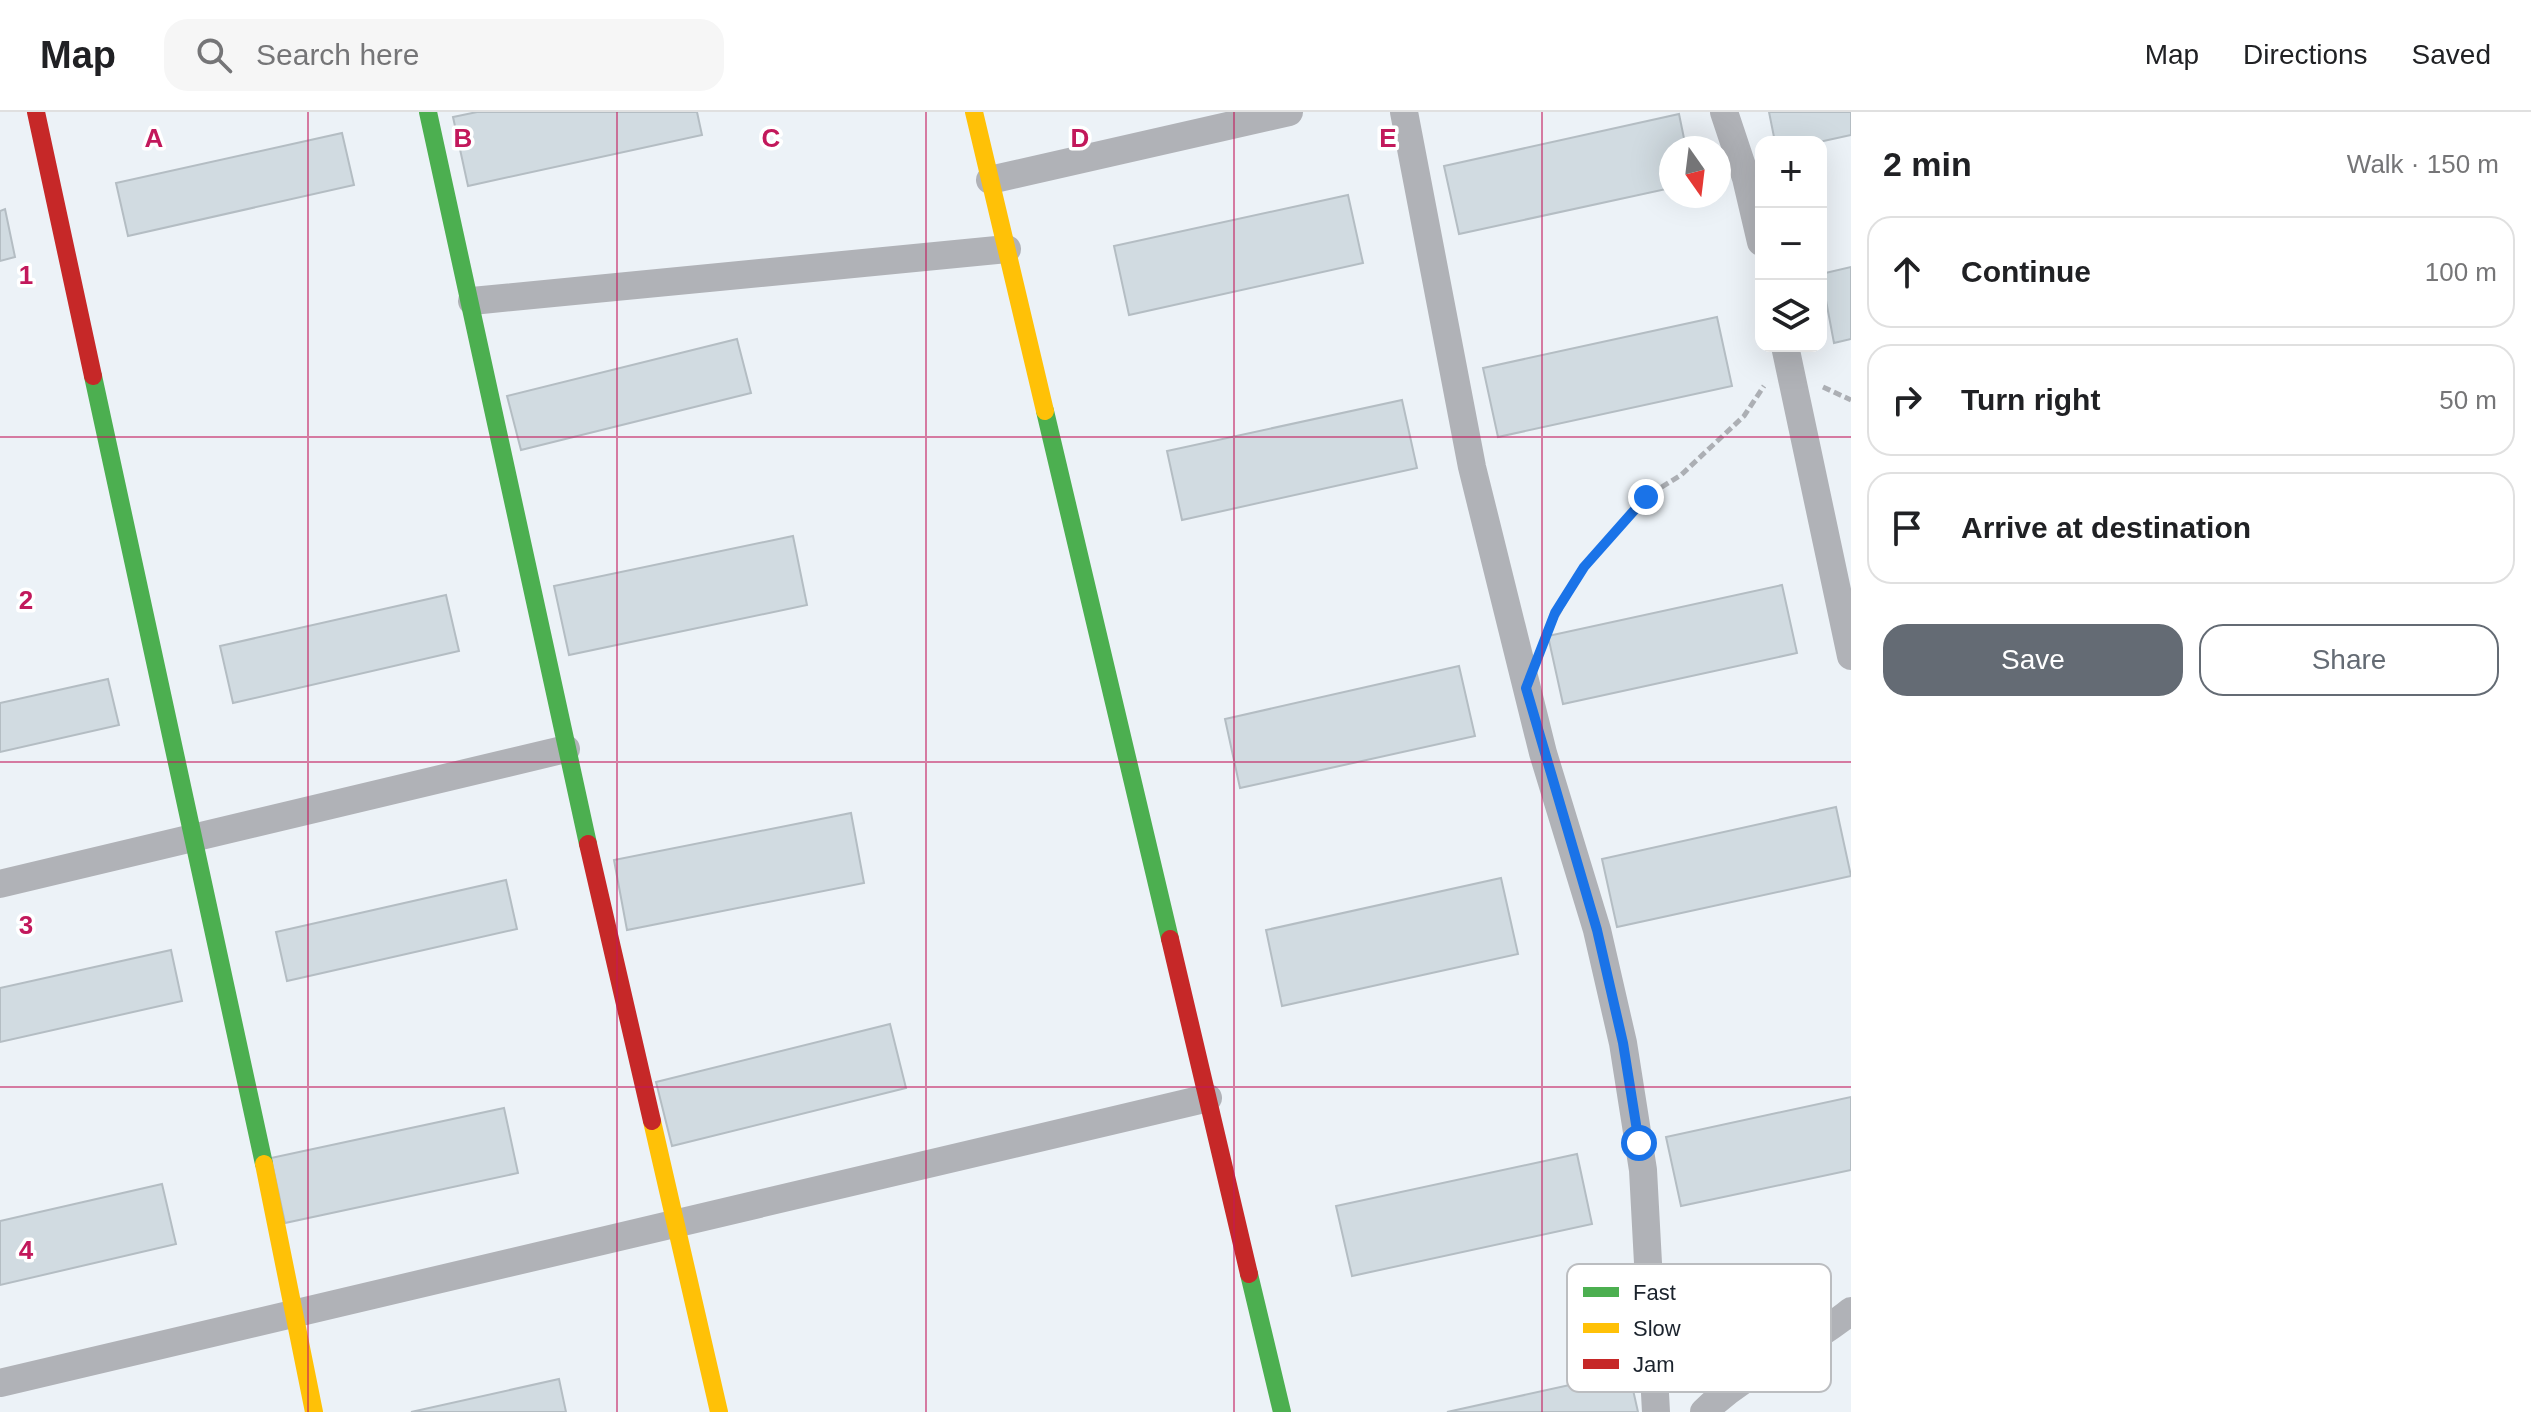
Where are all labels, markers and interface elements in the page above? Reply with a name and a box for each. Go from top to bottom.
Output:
search box [164,19,724,91]
icon: search [192,33,236,77]
text: Map [40,34,116,76]
text: Search here [256,38,419,71]
text: Map [2145,39,2199,70]
text: Directions [2243,39,2368,70]
text: Saved [2412,39,2491,70]
text: A [145,123,164,153]
text: B [454,123,472,153]
text: C [762,123,781,153]
text: D [1071,123,1089,153]
text: E [1379,123,1397,153]
north arrow [1659,136,1731,208]
map controls [1755,136,1827,352]
button: + [1755,136,1827,208]
text: 2 min [1883,145,1972,183]
text: Walk · 150 m [2347,149,2499,179]
button: − [1755,208,1827,280]
icon: ahead [1885,250,1929,294]
text: Continue [1961,255,2091,288]
text: 100 m [2425,257,2497,287]
text: 1 [19,260,33,290]
button: layers [1755,280,1827,352]
icon: right [1885,378,1929,422]
text: Turn right [1961,383,2100,416]
text: 50 m [2439,385,2497,415]
route end [1628,479,1664,515]
icon: arrive [1885,506,1929,550]
text: Arrive at destination [1961,511,2251,544]
text: 2 [19,585,33,615]
button: Save [1883,624,2183,696]
button: Share [2199,624,2499,696]
text: 3 [19,910,33,940]
route start [1621,1125,1657,1161]
text: 4 [19,1235,34,1265]
legend [1567,1264,1831,1392]
text: Fast [1633,1280,1676,1305]
text: Slow [1633,1316,1681,1341]
text: Jam [1633,1352,1675,1377]

